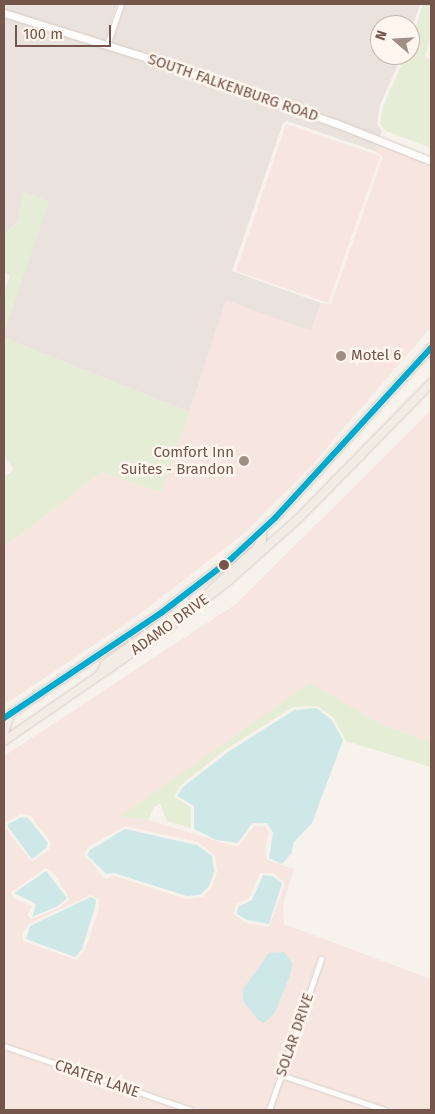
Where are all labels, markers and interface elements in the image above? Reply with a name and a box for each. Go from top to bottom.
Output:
scale bar [18,15,114,47]
north arrow [370,15,420,65]
text: 100 m [23,25,63,43]
text: N [372,28,391,42]
street label: SOUTH FALKENBURG ROAD [145,50,321,126]
place label: Motel 6 [351,347,401,365]
marker: Motel 6 [335,350,347,362]
place label: Comfort Inn Suites - Brandon [121,443,234,478]
marker: Comfort Inn Suites - Brandon [238,455,250,467]
unlabelled marker [219,560,229,570]
street label: ADAMO DRIVE [127,591,213,659]
street label: SOLAR DRIVE [272,991,318,1079]
street label: CRATER LANE [52,1056,142,1102]

